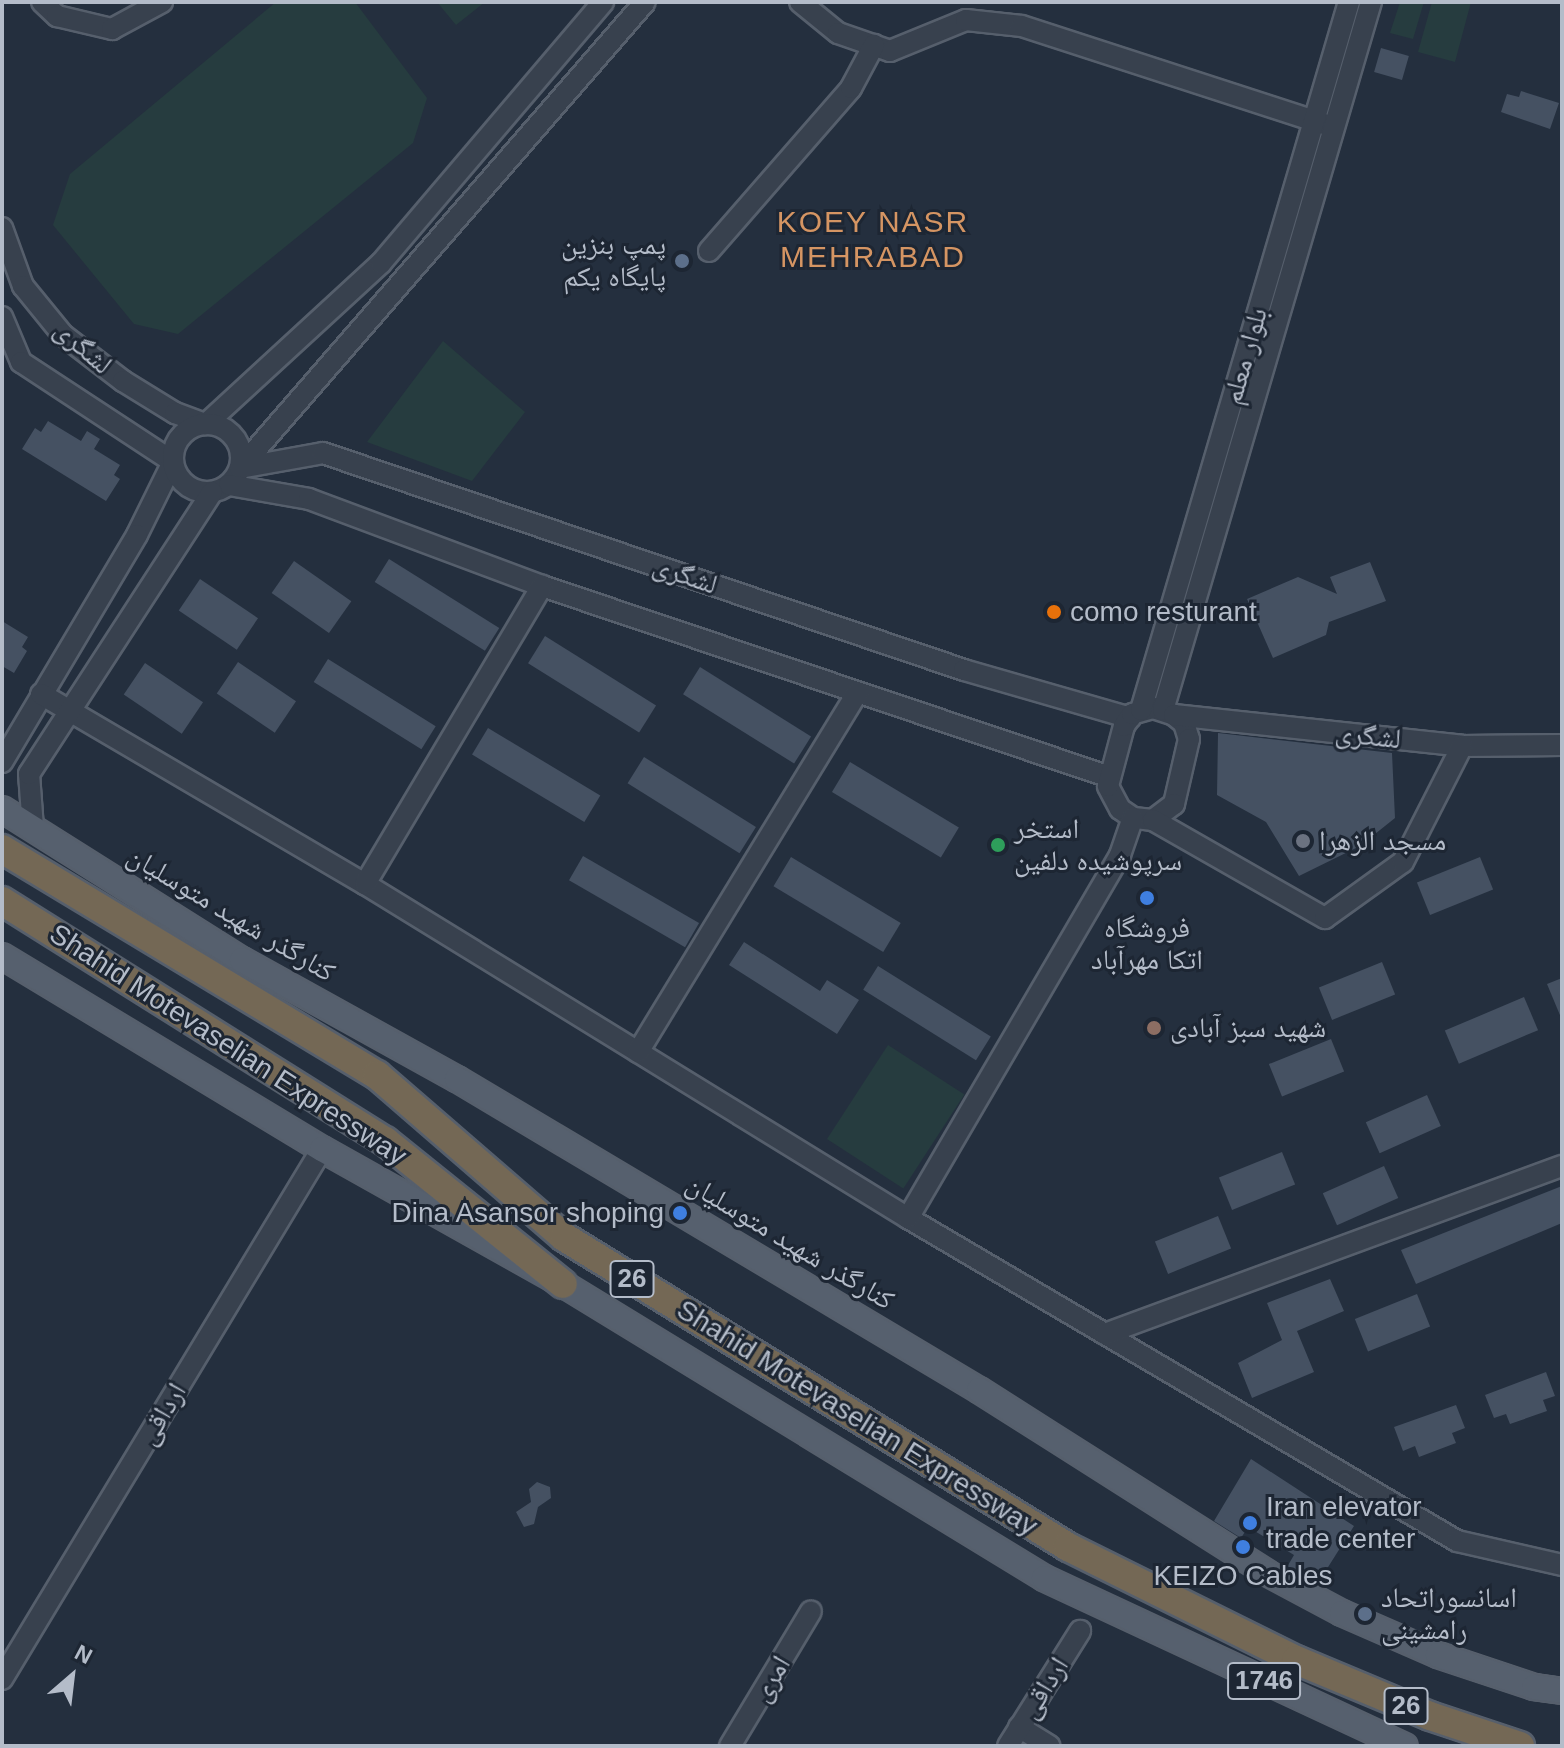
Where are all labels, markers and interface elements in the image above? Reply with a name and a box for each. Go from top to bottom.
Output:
district label: KOEY NASR MEHRABAD [776,204,970,274]
place label: پمپ بنزين پايگاه يكم [561,228,666,294]
marker: پمپ بنزين پايگاه يكم [673,252,691,270]
street label: بلوار معلم [1215,304,1275,408]
street label: لشگری [47,313,119,381]
street label: لشگری [648,548,722,602]
place label: como resturant [1070,595,1257,629]
marker: como resturant [1045,603,1063,621]
street label: لشگری [1333,716,1403,756]
place label: استخر سرپوشیده دلفین [1014,812,1182,878]
place label: مسجد الزهرا [1319,824,1446,858]
marker: مسجد الزهرا [1294,832,1312,850]
marker: استخر سرپوشیده دلفین [989,836,1007,854]
street label: کنارگذر شهید متوسلیان [121,839,341,989]
marker: فروشگاه اتکا مهرآباد [1138,889,1156,907]
place label: فروشگاه اتکا مهرآباد [1091,911,1203,977]
street label: Shahid Motevaselian Expressway [43,917,413,1173]
place label: شهید سبز آبادی [1170,1011,1326,1045]
marker: شهید سبز آبادی [1145,1019,1163,1037]
street label: کنارگذر شهید متوسلیان [680,1167,900,1317]
place label: Dina Asansor shoping [390,1196,664,1230]
marker: Dina Asansor shoping [671,1204,689,1222]
road number: 26 [608,1257,656,1301]
street label: Shahid Motevaselian Expressway [671,1293,1043,1543]
street label: ارداقی [130,1377,194,1451]
place label: Iran elevator trade center [1266,1490,1422,1556]
marker: Iran elevator trade center [1241,1514,1259,1532]
marker: KEIZO Cables [1234,1538,1252,1556]
place label: KEIZO Cables [1154,1559,1332,1593]
place label: اسانسوراتحاد رامشینی [1381,1581,1517,1647]
marker: اسانسوراتحاد رامشینی [1356,1605,1374,1623]
north arrow [32,1636,112,1716]
text: N [71,1640,96,1669]
street label: امری [744,1650,798,1708]
street label: ارداقی [1012,1651,1076,1725]
road number: 1746 [1226,1659,1302,1703]
road number: 26 [1382,1684,1430,1728]

